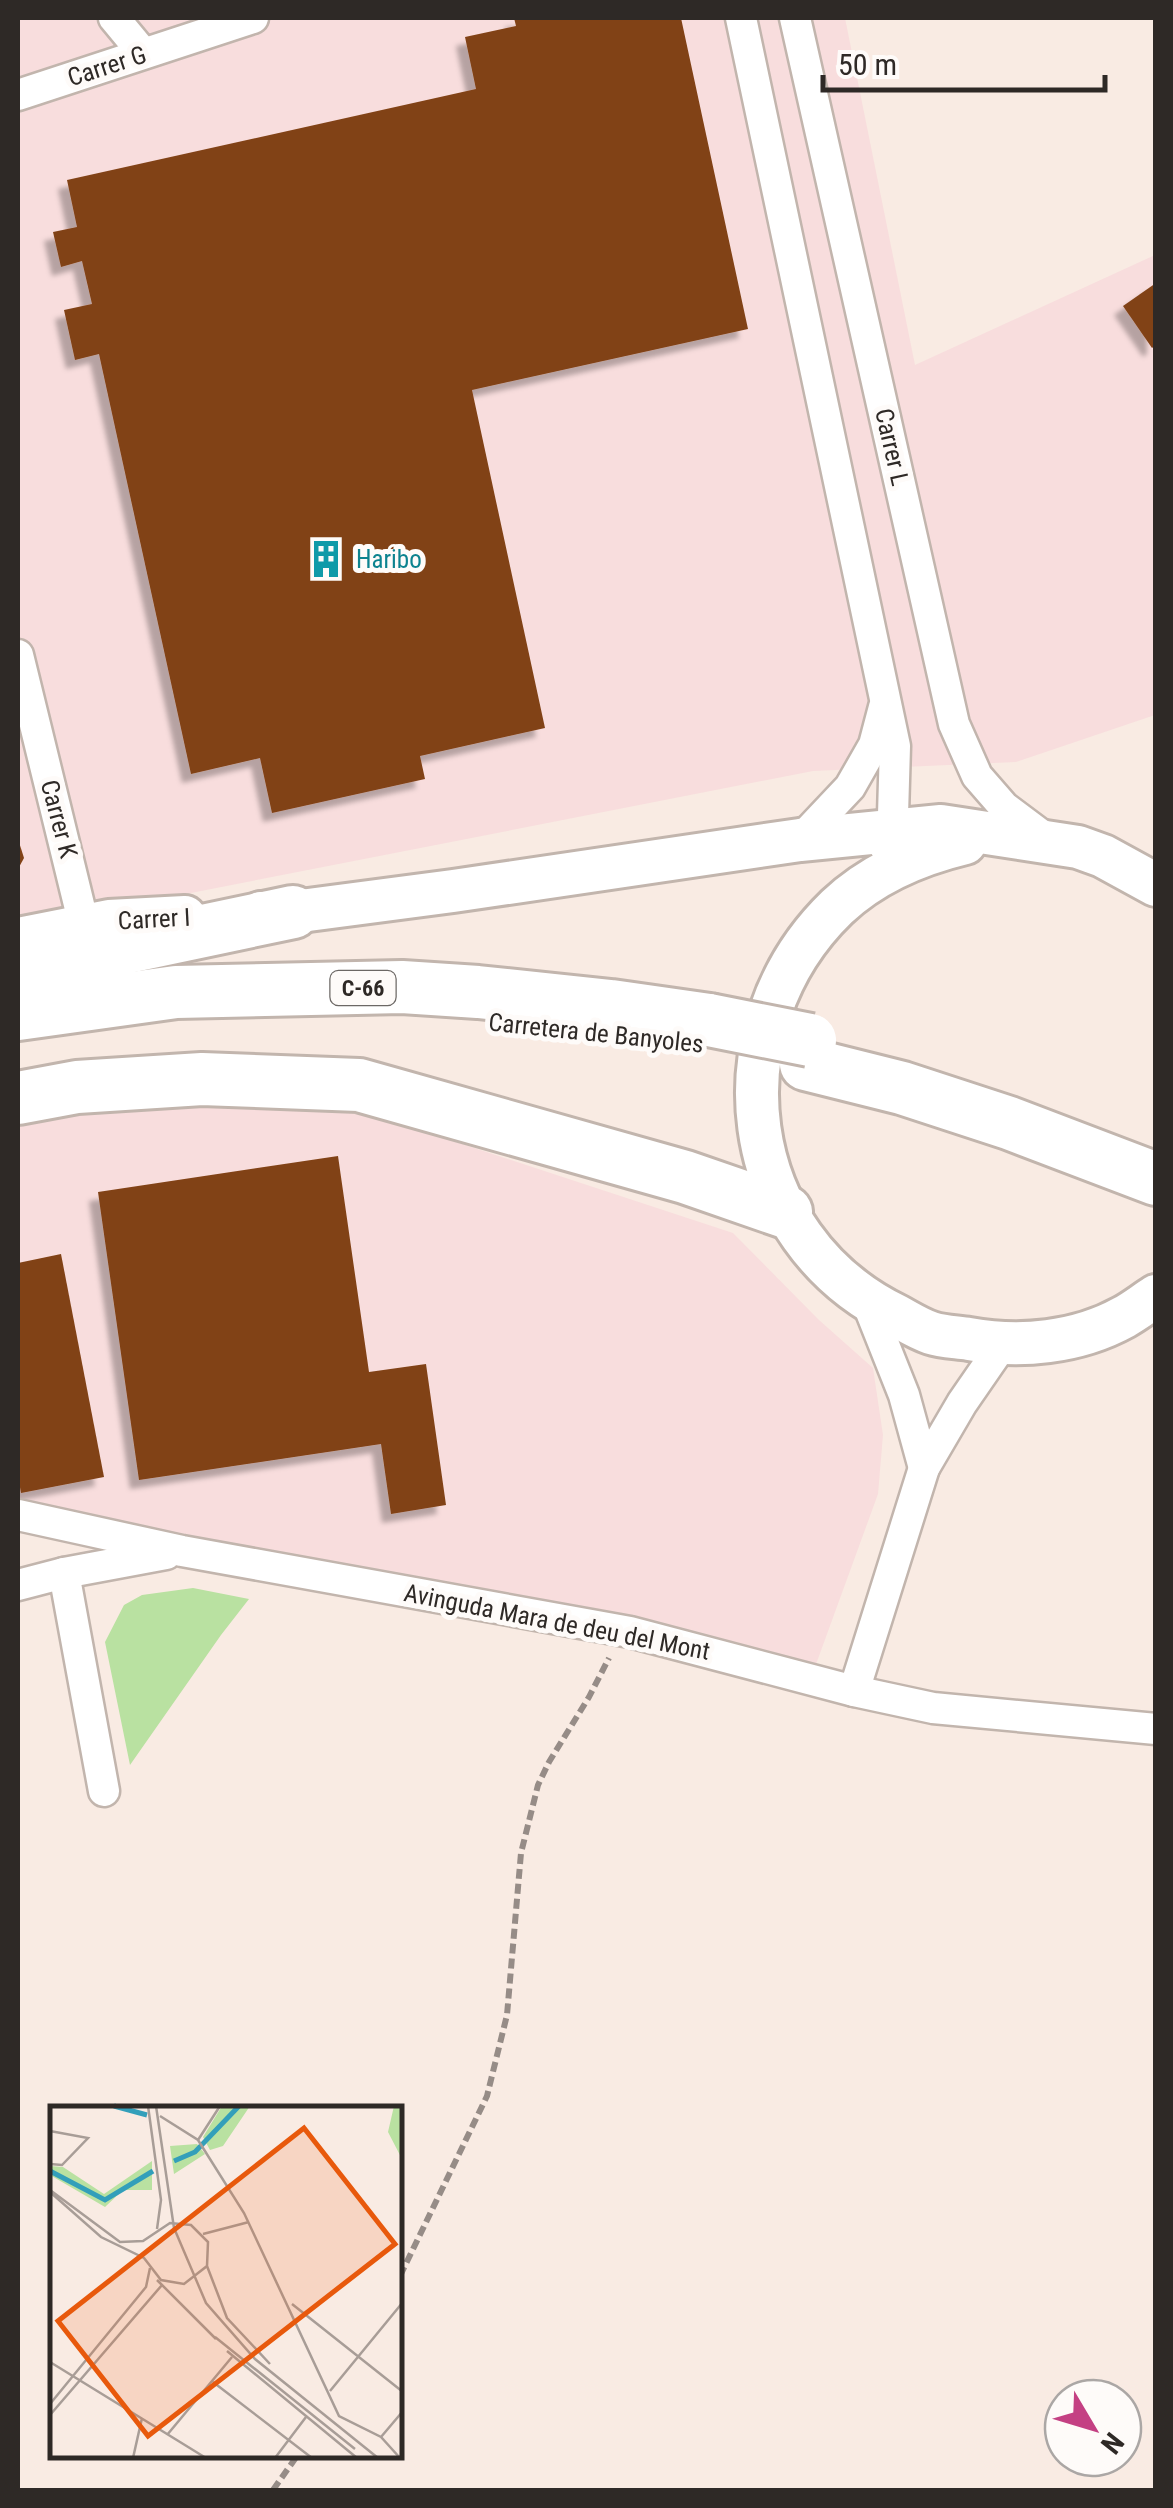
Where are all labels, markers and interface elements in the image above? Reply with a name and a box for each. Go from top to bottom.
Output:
scale bar [823,30,1106,92]
street label: Carrer G [64,40,150,92]
text: 50 m [838,47,897,82]
street label: Carrer L [869,406,915,488]
building icon: Haribo [305,538,347,580]
place label: Haribo [356,545,422,574]
street label: Carrer K [35,777,83,862]
street label: Carrer I [117,903,191,935]
road number: C-66 [330,971,396,1005]
street label: Carretera de Banyoles [487,1007,705,1059]
street label: Avinguda Mara de deu del Mont [402,1578,712,1666]
inset map [50,2106,402,2458]
north arrow [1043,2378,1143,2478]
text: N [1094,2426,1131,2460]

